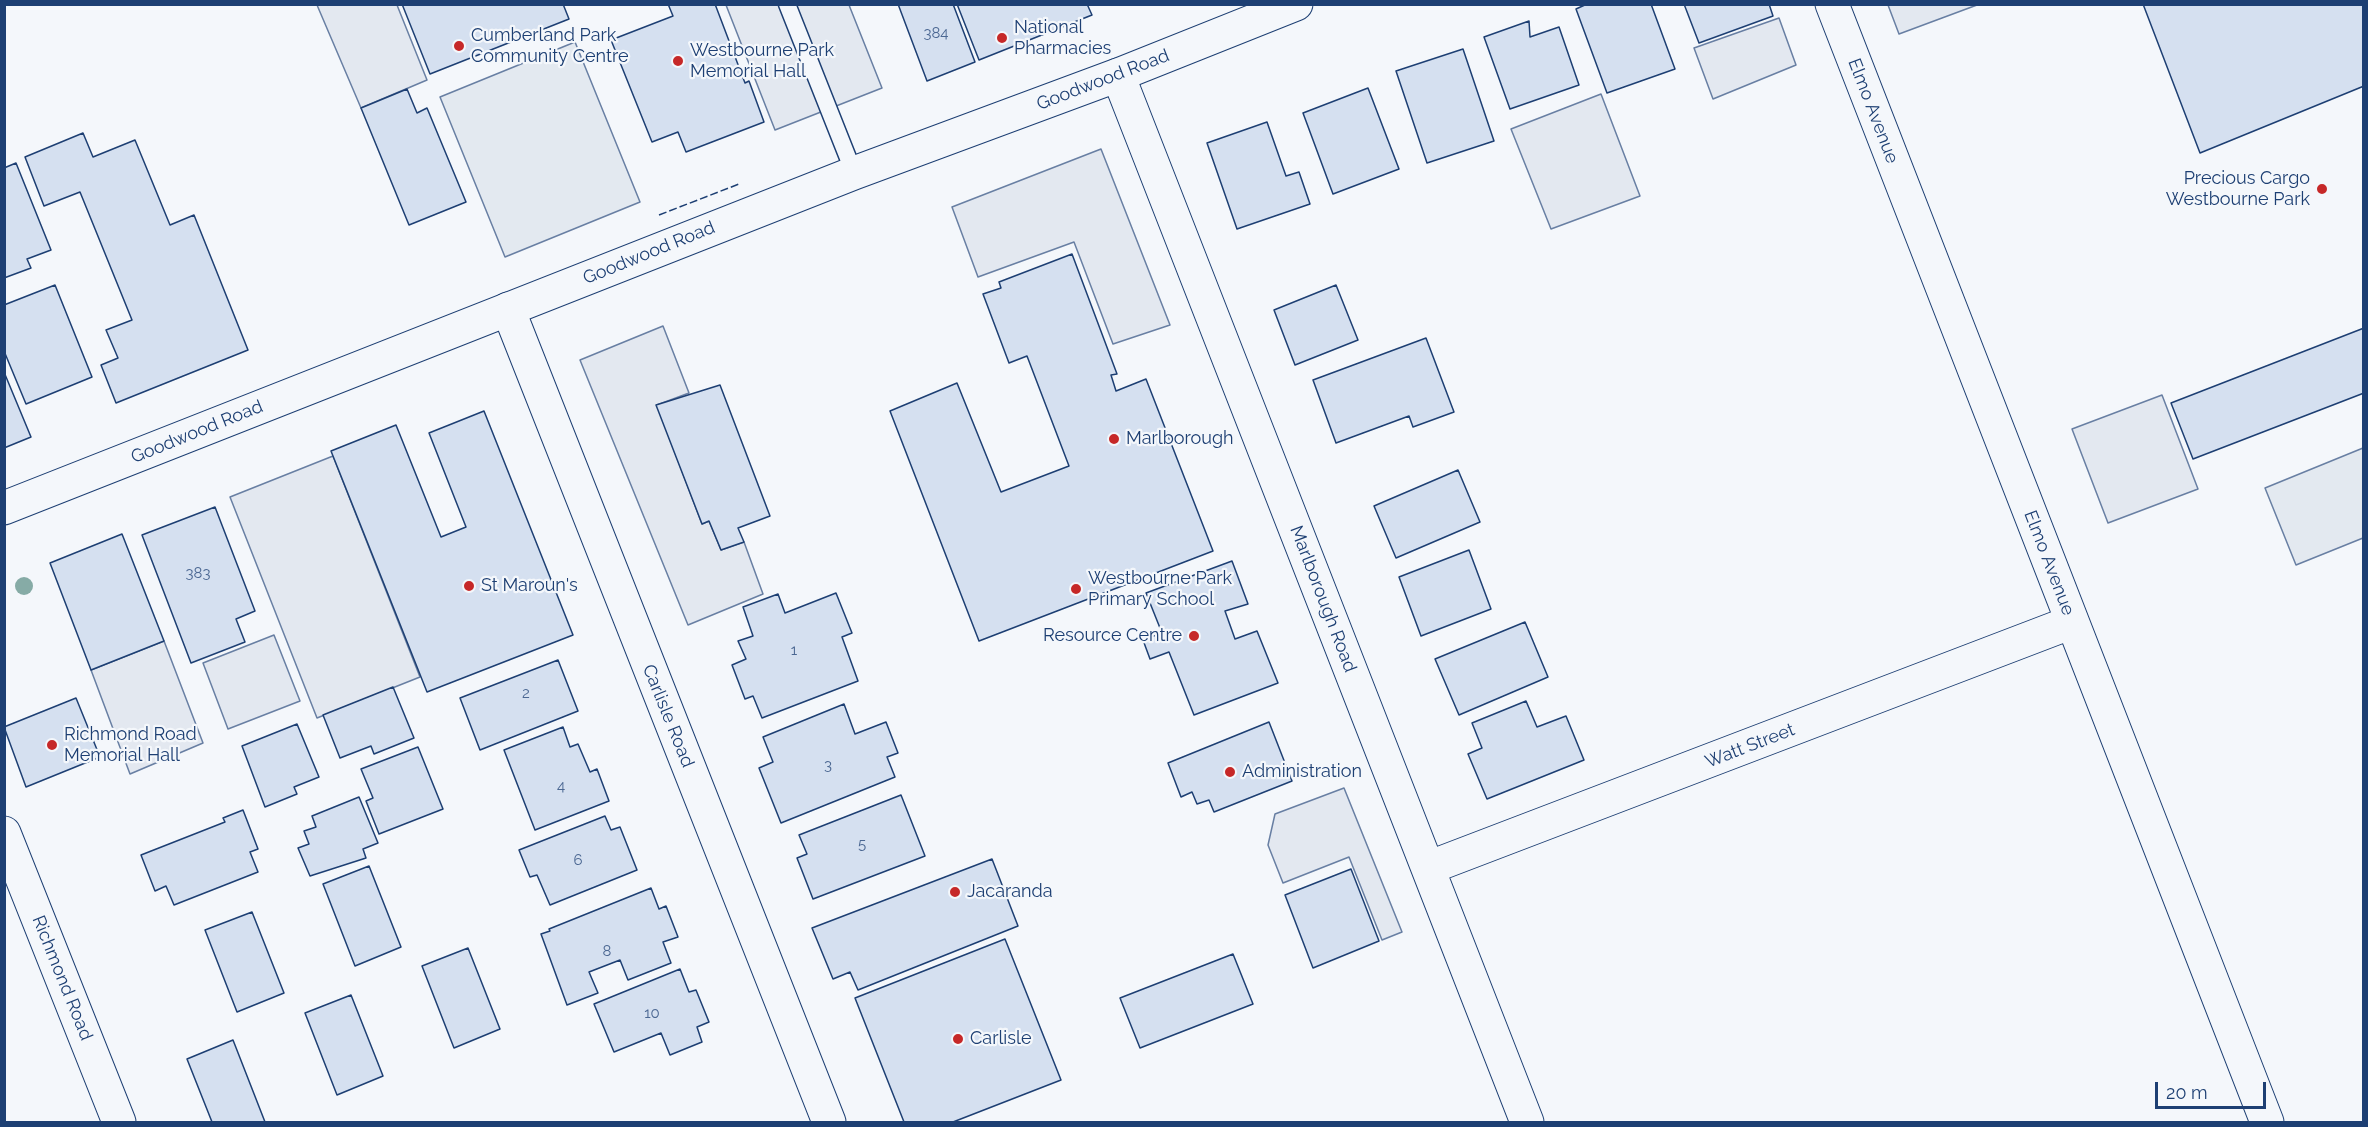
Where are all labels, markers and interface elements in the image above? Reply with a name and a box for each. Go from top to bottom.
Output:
place label: National Pharmacies [1014,17,1111,60]
house number: 384 [923,24,949,42]
place label: Cumberland Park Community Centre [471,25,629,68]
marker: National Pharmacies [995,31,1009,45]
marker: Cumberland Park Community Centre [452,39,466,53]
place label: Westbourne Park Memorial Hall [690,40,834,82]
street label: Goodwood Road [1034,45,1172,115]
marker: Westbourne Park Memorial Hall [671,54,685,68]
street label: Elmo Avenue [1843,55,1903,167]
place label: Precious Cargo Westbourne Park [2166,168,2310,210]
marker: Precious Cargo Westbourne Park [2315,182,2329,196]
street label: Goodwood Road [580,217,718,289]
street label: Goodwood Road [128,396,266,468]
place label: Marlborough [1126,428,1234,450]
marker: Marlborough [1107,432,1121,446]
street label: Elmo Avenue [2019,507,2079,619]
street label: Marlborough Road [1285,523,1361,675]
house number: 383 [186,564,210,582]
place label: Westbourne Park Primary School [1088,568,1232,610]
place label: St Maroun's [481,575,578,597]
marker: St Maroun's [462,579,476,593]
marker: Westbourne Park Primary School [1069,582,1083,596]
place label: Resource Centre [1043,625,1182,647]
marker: Resource Centre [1187,629,1201,643]
house number: 1 [791,641,797,659]
street label: Carlisle Road [638,661,698,771]
house number: 2 [522,684,530,702]
street label: Watt Street [1702,719,1798,773]
place label: Richmond Road Memorial Hall [64,724,197,766]
marker: Richmond Road Memorial Hall [45,738,59,752]
house number: 3 [824,756,832,774]
place label: Administration [1242,761,1362,783]
marker: Administration [1223,765,1237,779]
house number: 4 [557,777,565,795]
house number: 5 [858,835,866,853]
house number: 6 [573,851,583,869]
place label: Jacaranda [967,881,1053,903]
marker: Jacaranda [948,885,962,899]
street label: Richmond Road [27,912,97,1044]
house number: 8 [603,942,611,960]
house number: 10 [644,1004,660,1022]
place label: Carlisle [970,1028,1031,1050]
marker: Carlisle [951,1032,965,1046]
scale bar [2158,1070,2269,1108]
text: 20 m [2166,1082,2208,1103]

